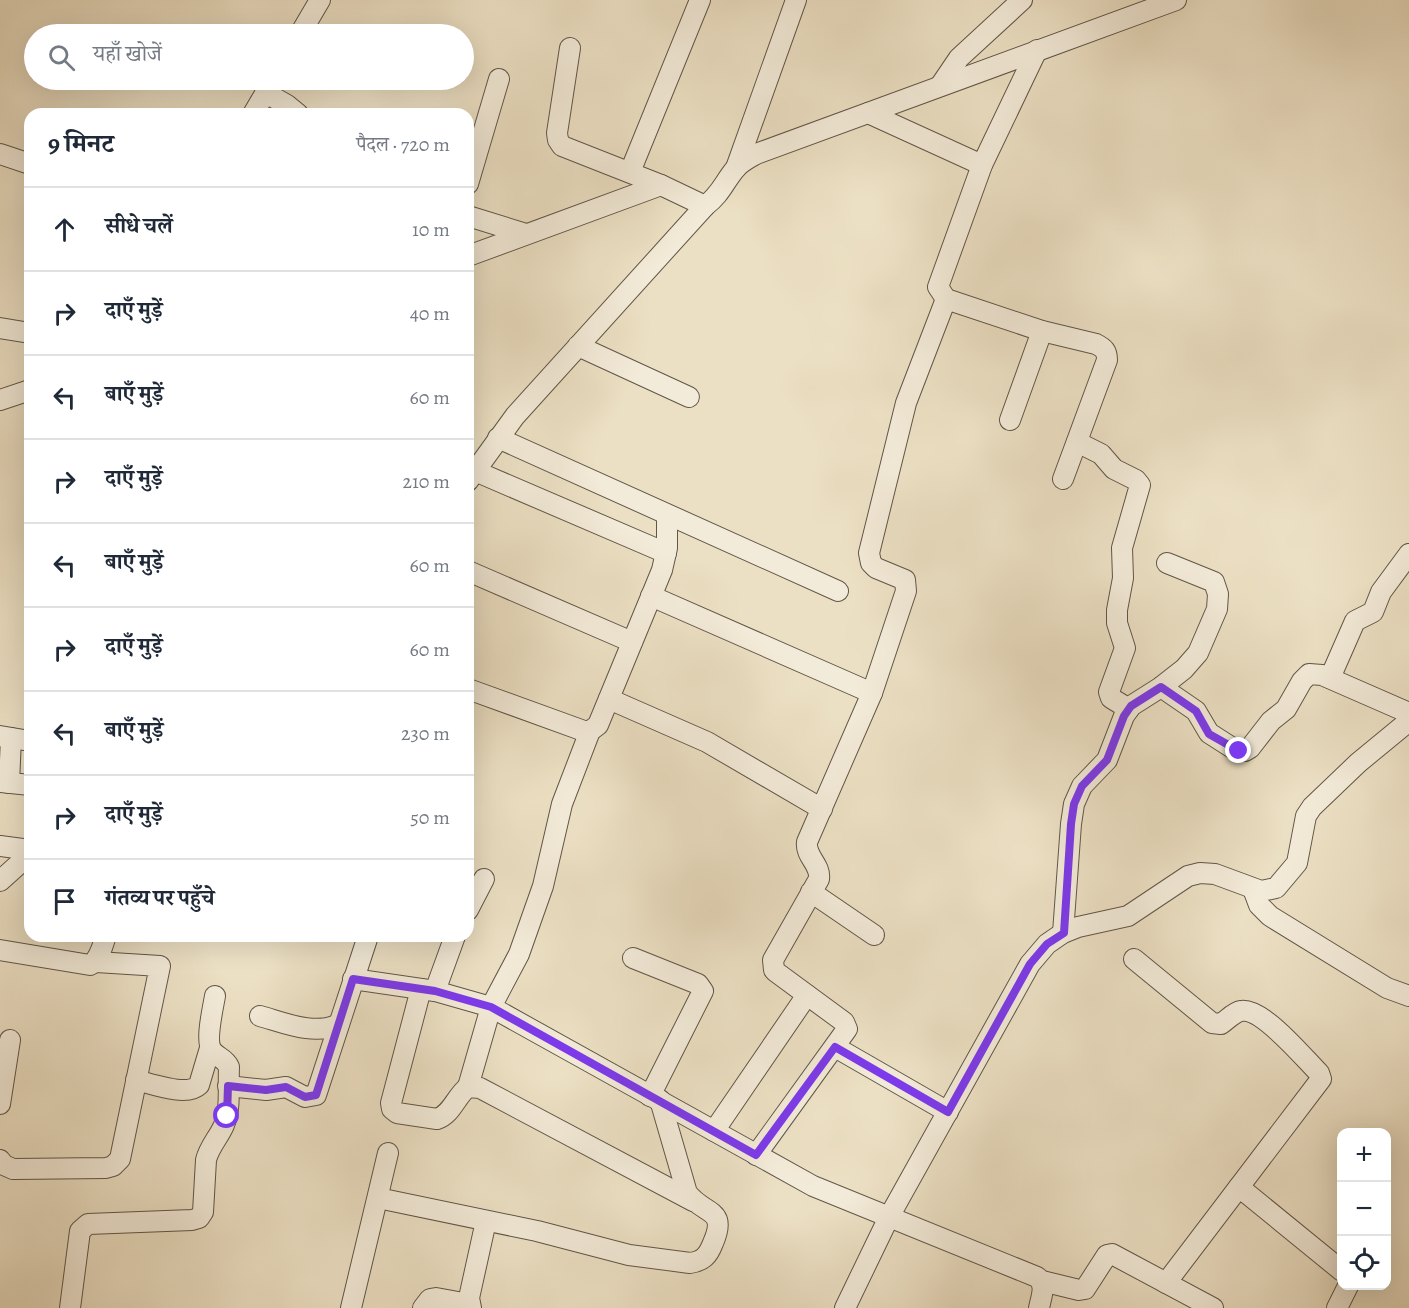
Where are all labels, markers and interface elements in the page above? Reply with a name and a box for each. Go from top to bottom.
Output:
search box [24,24,474,90]
text: यहाँ खोजें [93,39,162,69]
icon: search [45,41,78,74]
text: 9 मिनट [48,126,114,161]
text: पैदल · 720 m [356,131,450,158]
text: सीधे चलें [105,211,173,241]
icon: ahead [48,213,81,246]
text: 10 m [412,216,450,243]
text: दाएँ मुड़ें [105,295,163,325]
icon: right [48,297,81,330]
text: 40 m [410,300,450,327]
text: बाएँ मुड़ें [105,379,163,409]
icon: left [48,381,81,414]
text: 60 m [410,384,450,411]
text: दाएँ मुड़ें [105,463,163,493]
icon: right [48,465,81,498]
text: 210 m [402,468,450,495]
text: बाएँ मुड़ें [105,547,163,577]
icon: left [48,549,81,582]
text: 60 m [410,552,450,579]
text: दाएँ मुड़ें [105,631,163,661]
icon: right [48,633,81,666]
text: 60 m [410,636,450,663]
text: बाएँ मुड़ें [105,715,163,745]
icon: left [48,717,81,750]
text: 230 m [401,720,450,747]
route end [1225,737,1251,763]
text: दाएँ मुड़ें [105,799,163,829]
icon: right [48,801,81,834]
text: 50 m [410,804,450,831]
text: गंतव्य पर पहुँचे [105,883,214,913]
icon: arrive [48,885,81,918]
route start [213,1102,239,1128]
map controls [1337,1128,1391,1290]
button: + [1337,1128,1391,1182]
button: − [1337,1182,1391,1236]
button: locate [1337,1236,1391,1290]

